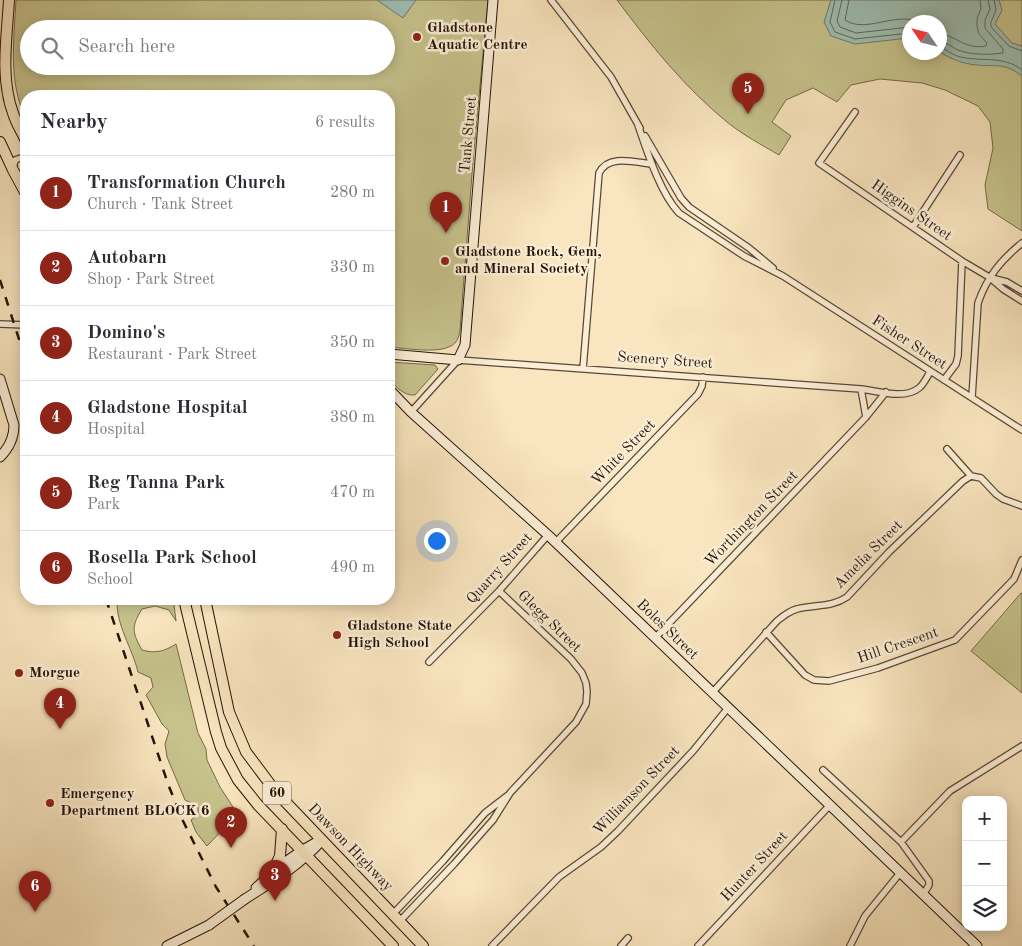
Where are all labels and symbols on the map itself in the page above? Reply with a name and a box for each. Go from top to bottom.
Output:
north arrow [902,15,947,60]
place label: Gladstone Aquatic Centre [427,21,528,53]
marker: Gladstone Aquatic Centre [411,31,423,43]
pin: 5 [732,73,764,114]
street label: Tank Street [458,96,480,174]
street label: Higgins Street [868,178,954,244]
pin: 1 [430,192,462,233]
place label: Gladstone Rock, Gem, and Mineral Society [455,245,602,277]
marker: Gladstone Rock, Gem, and Mineral Society [439,255,451,267]
street label: Fisher Street [869,313,949,373]
street label: Scenery Street [617,350,713,372]
street label: White Street [589,417,659,489]
street label: Worthington Street [703,468,801,570]
street label: Amelia Street [832,518,906,592]
your location [424,528,450,554]
street label: Quarry Street [464,530,536,608]
street label: Glegg Street [514,588,584,656]
street label: Boles Street [633,597,701,663]
place label: Gladstone State High School [347,619,452,651]
street label: Hill Crescent [856,625,940,667]
marker: Gladstone State High School [331,629,343,641]
place label: Morgue [29,666,80,681]
marker: Morgue [13,667,25,679]
pin: 4 [44,688,76,729]
street label: Williamson Street [591,744,683,838]
road number: 60 [263,781,291,804]
place label: Emergency Department BLOCK 6 [60,787,210,819]
marker: Emergency Department BLOCK 6 [44,797,56,809]
street label: Dawson Highway [305,801,395,895]
pin: 2 [215,807,247,848]
street label: Hunter Street [719,829,791,905]
pin: 3 [259,860,291,901]
pin: 6 [19,871,51,912]

